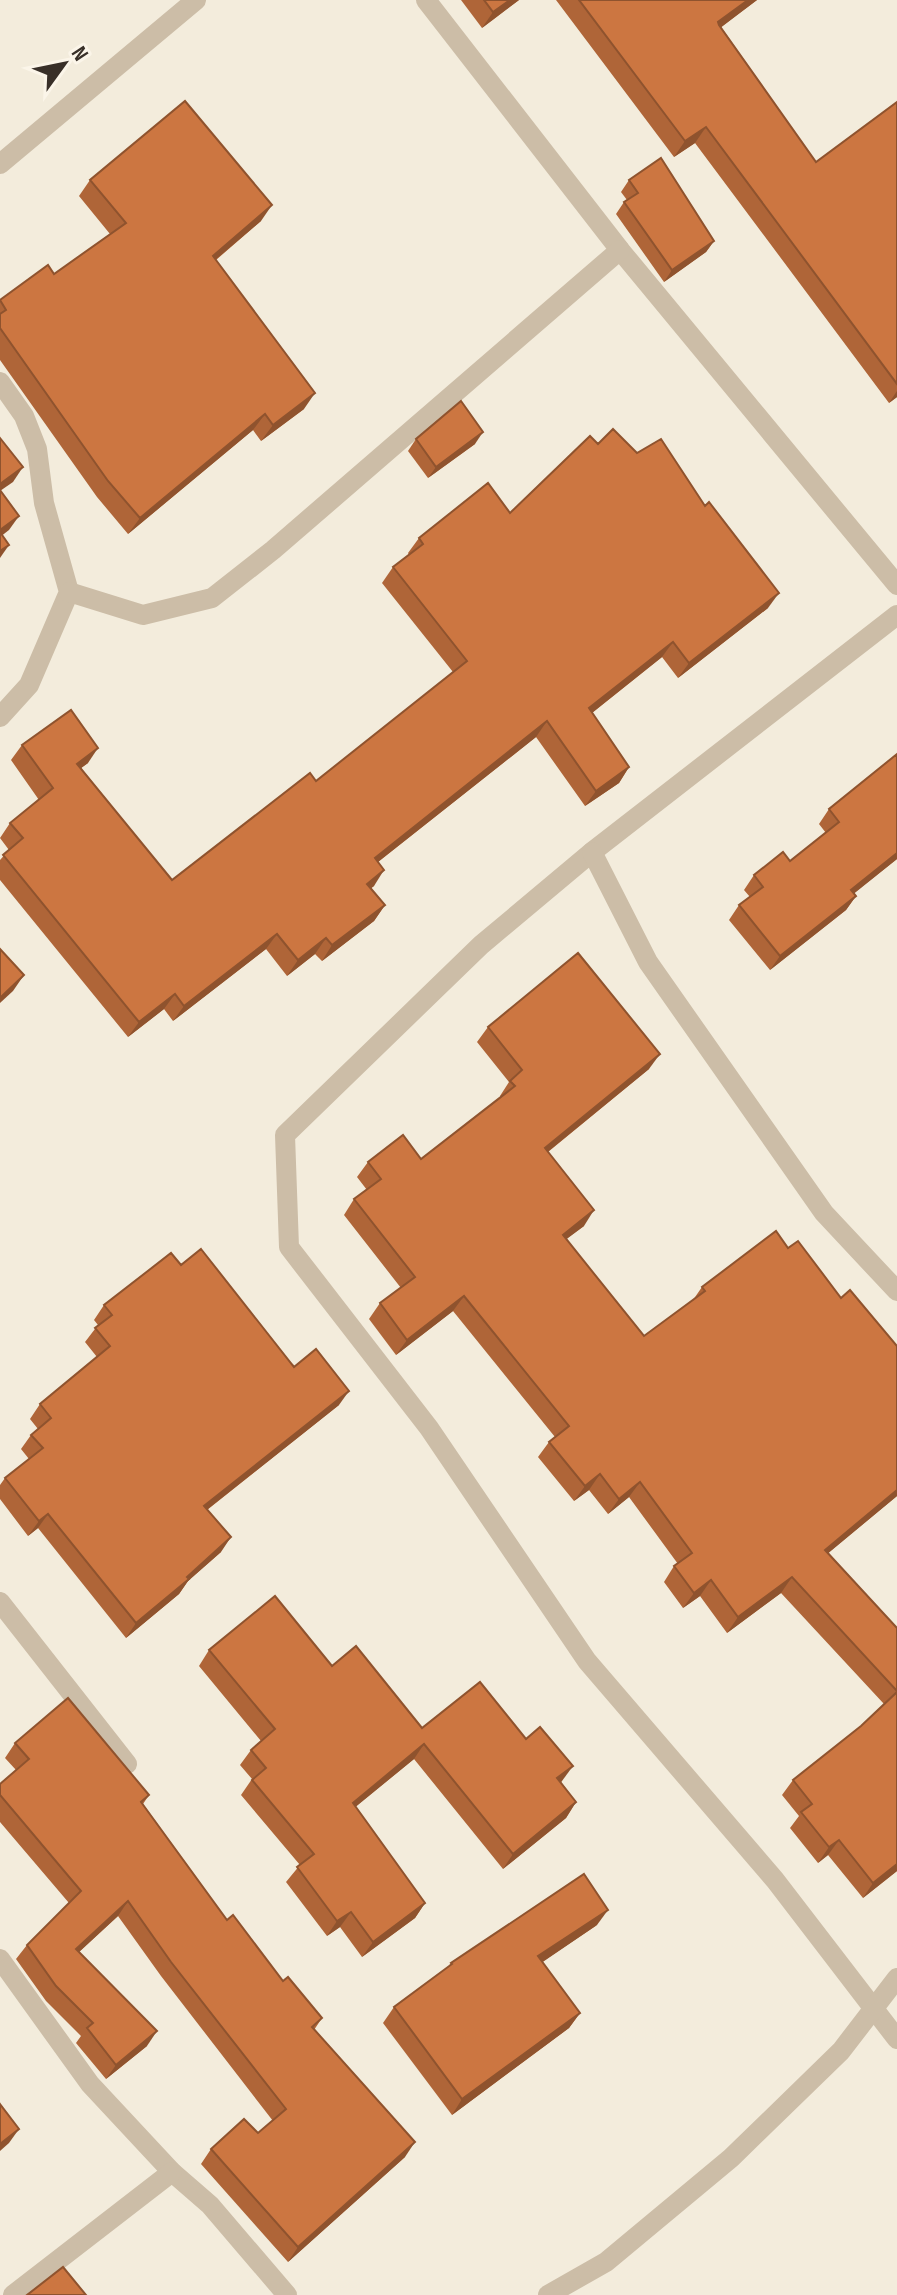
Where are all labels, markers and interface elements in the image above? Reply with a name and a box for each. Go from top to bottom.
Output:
north arrow [24,24,104,104]
text: N [65,42,94,66]

